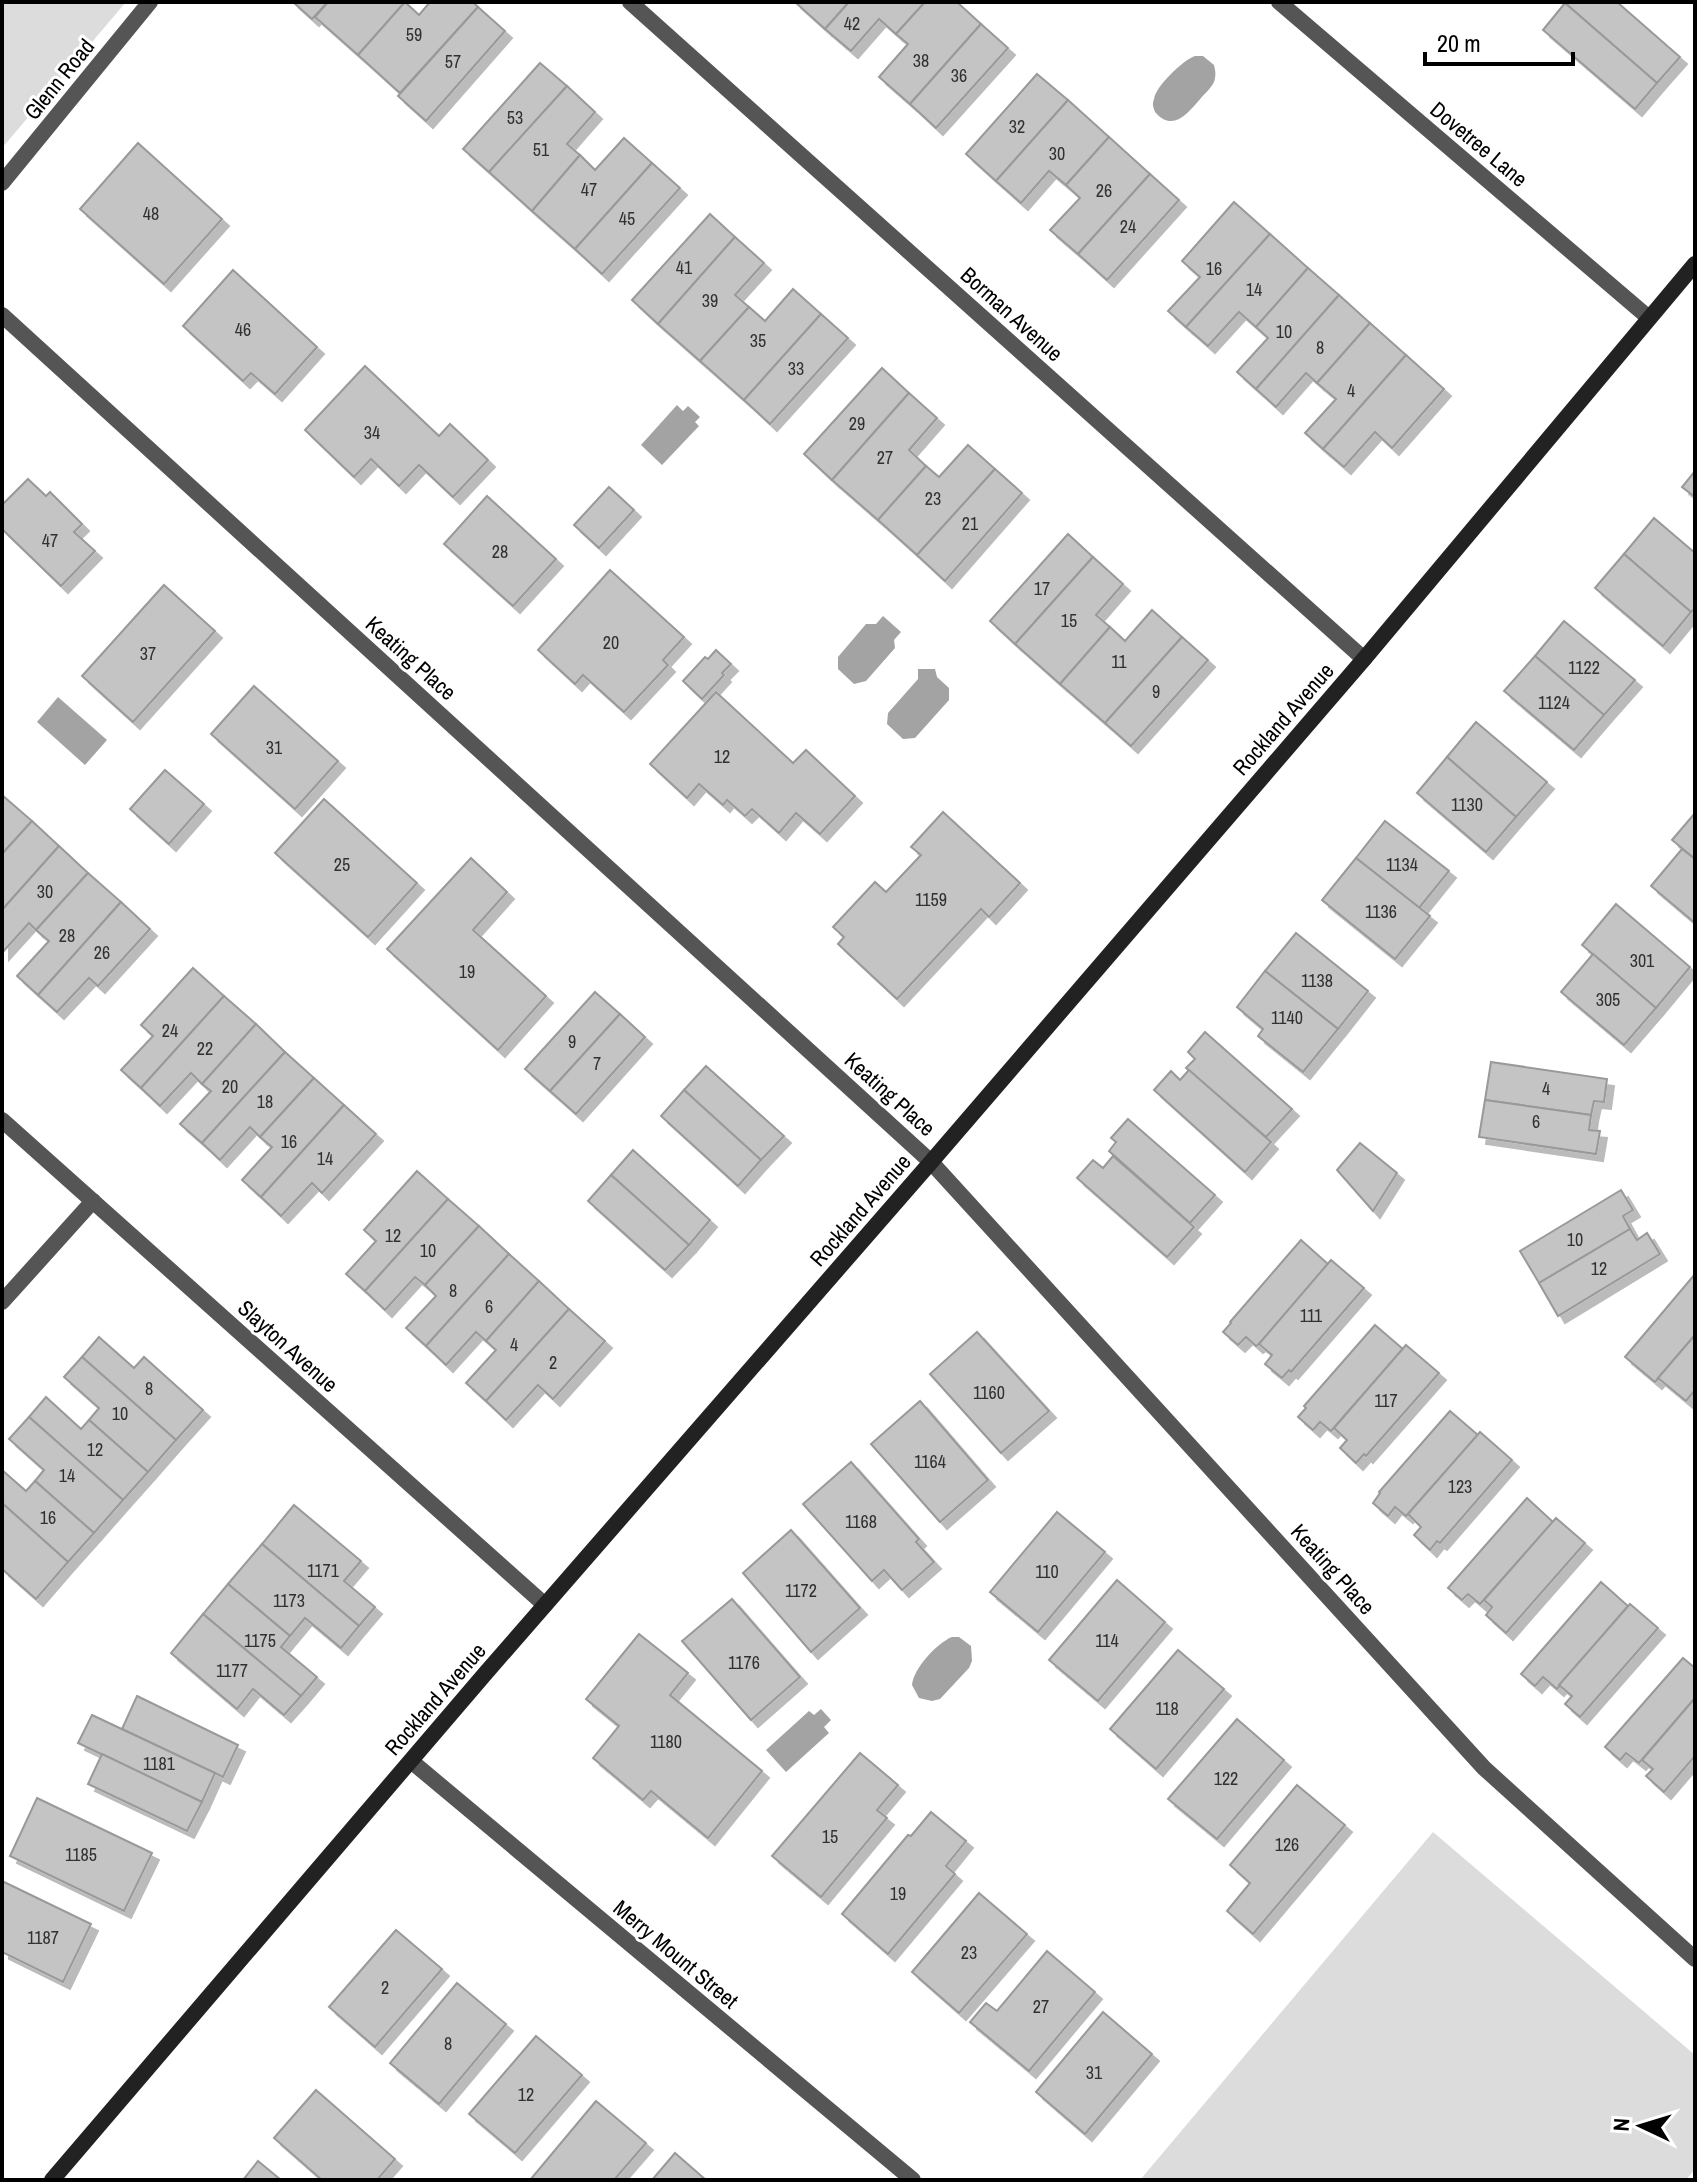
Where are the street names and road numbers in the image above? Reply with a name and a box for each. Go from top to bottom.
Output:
street label: Glenn Road [17,32,101,126]
street label: Dovetree Lane [1424,94,1534,194]
street label: Borman Avenue [954,260,1070,368]
street label: Keating Place [359,609,463,707]
street label: Rockland Avenue [1226,656,1340,782]
street label: Keating Place [838,1045,942,1143]
street label: Rockland Avenue [803,1147,917,1273]
street label: Slayton Avenue [231,1293,345,1399]
street label: Keating Place [1284,1517,1382,1621]
street label: Rockland Avenue [378,1636,492,1762]
street label: Merry Mount Street [607,1893,745,2015]

